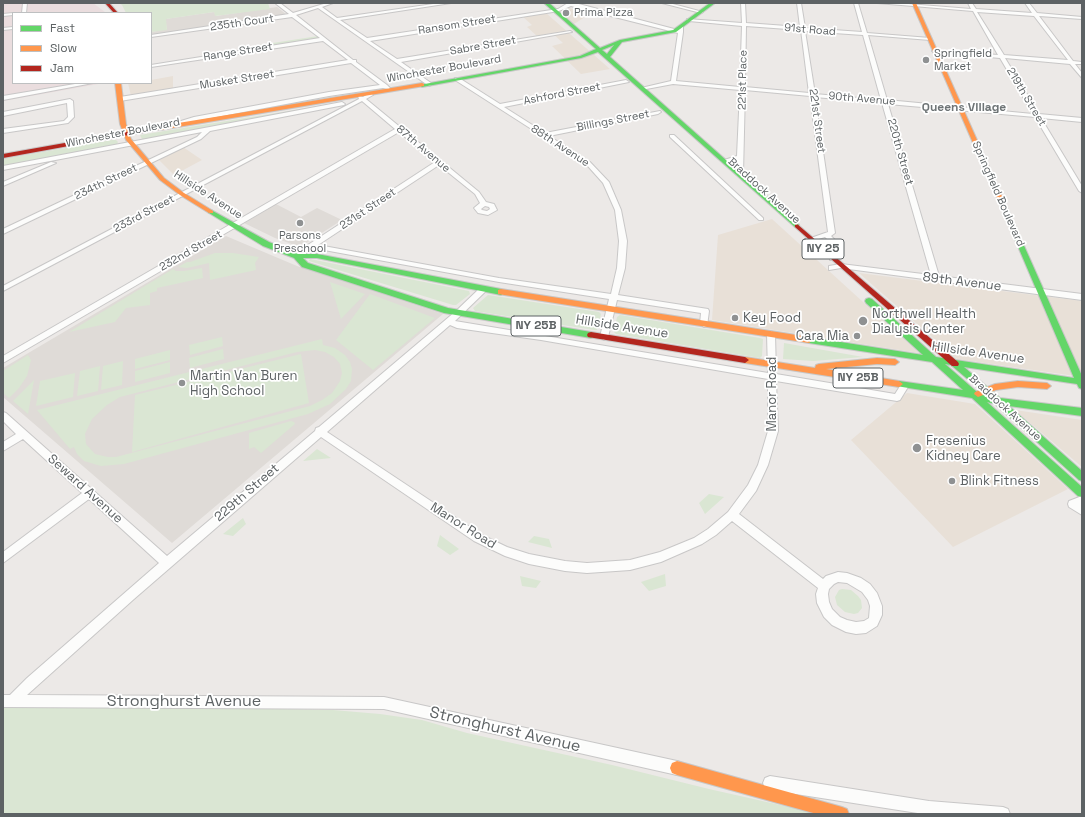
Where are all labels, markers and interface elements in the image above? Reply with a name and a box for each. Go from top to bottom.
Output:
place label: Prima Pizza [574,6,633,20]
marker: Prima Pizza [561,8,571,18]
legend [12,12,152,84]
street label: 235th Court [209,12,275,34]
street label: Ransom Street [417,12,497,38]
text: Fast [50,20,75,36]
street label: 91st Road [784,21,836,39]
street label: Sabre Street [449,34,517,58]
text: Slow [50,40,77,56]
street label: Range Street [202,40,274,64]
place label: Springfield Market [934,47,992,73]
street label: 221st Place [736,50,750,110]
street label: Winchester Boulevard [386,52,502,86]
marker: Springfield Market [921,55,931,65]
text: Jam [50,60,74,76]
street label: 219th Street [1003,65,1049,129]
street label: Musket Street [199,68,275,92]
street label: Ashford Street [522,80,602,108]
street label: 221st Street [806,88,828,154]
street label: 90th Avenue [828,89,896,109]
district label: Queens Village [922,101,1006,115]
street label: Billings Street [575,107,651,135]
street label: Winchester Boulevard [65,115,181,151]
street label: 220th Street [884,117,916,187]
street label: 88th Avenue [528,122,592,170]
street label: 87th Avenue [393,123,453,175]
street label: Springfield Boulevard [969,139,1027,249]
street label: Braddock Avenue [725,155,803,227]
street label: 234th Street [72,161,140,203]
street label: Hillside Avenue [171,168,245,222]
street label: 231st Street [337,185,399,233]
street label: 233rd Street [111,192,177,236]
marker: Parsons Preschool [295,218,305,228]
street label: 232nd Street [157,228,225,274]
place label: Parsons Preschool [274,229,326,255]
road number: NY 25 [802,239,844,259]
street label: 89th Avenue [922,269,1002,295]
place label: Northwell Health Dialysis Center [872,306,976,337]
place label: Key Food [743,310,801,326]
street label: Hillside Avenue [575,312,669,342]
marker: Key Food [730,313,740,323]
marker: Northwell Health Dialysis Center [857,315,869,327]
road number: NY 25B [511,316,561,336]
place label: Cara Mia [796,328,849,344]
marker: Cara Mia [852,331,862,341]
street label: Hillside Avenue [931,339,1025,367]
street label: Manor Road [764,357,780,431]
place label: Martin Van Buren High School [190,368,297,399]
road number: NY 25B [833,368,883,388]
street label: Braddock Avenue [966,372,1044,444]
marker: Martin Van Buren High School [177,378,187,388]
place label: Fresenius Kidney Care [926,433,1001,464]
marker: Fresenius Kidney Care [911,442,923,454]
street label: Seward Avenue [44,451,126,527]
street label: 229th Street [211,461,283,525]
place label: Blink Fitness [960,473,1039,489]
marker: Blink Fitness [947,476,957,486]
street label: Manor Road [427,500,499,552]
street label: Stronghurst Avenue [107,692,261,712]
street label: Stronghurst Avenue [428,703,582,757]

